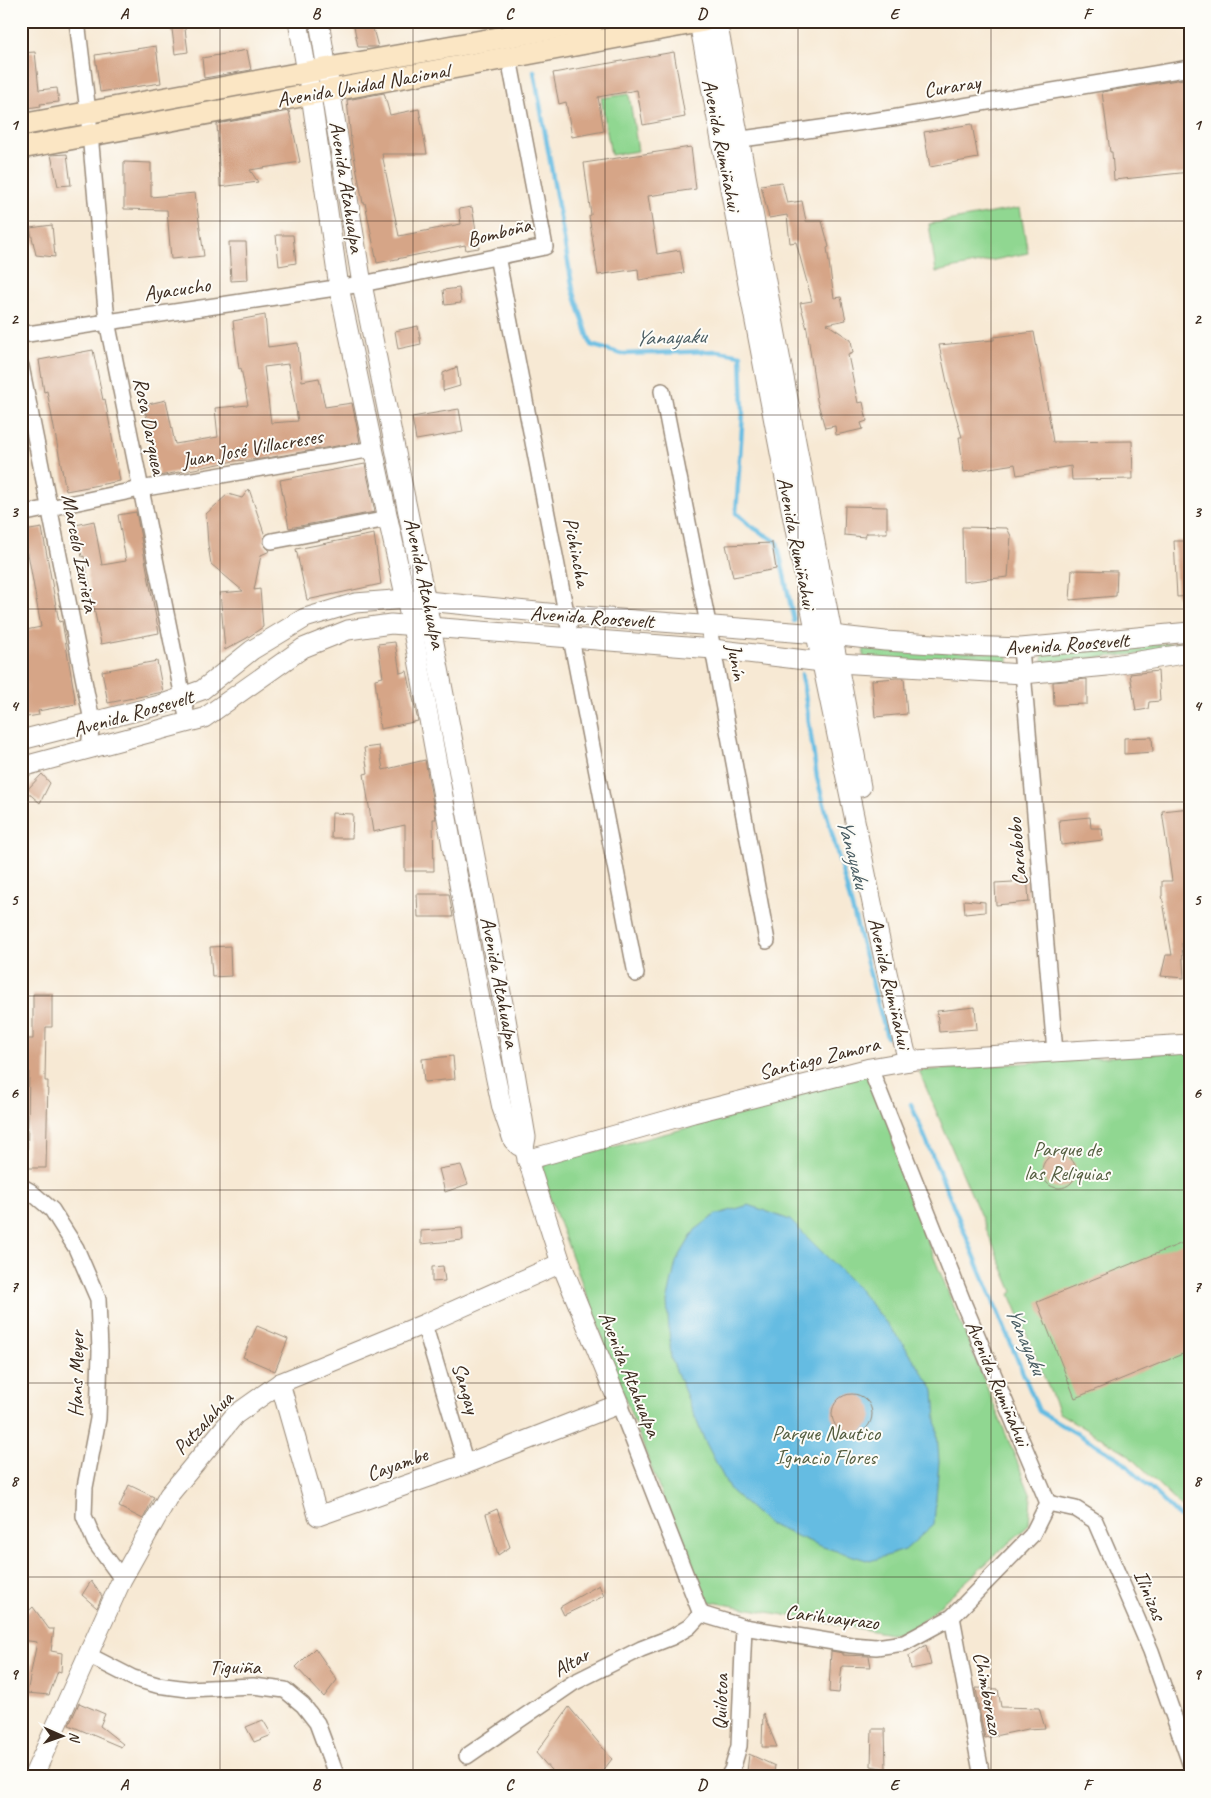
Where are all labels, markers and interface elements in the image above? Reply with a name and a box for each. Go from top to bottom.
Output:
text: A [120,4,130,24]
text: B [312,4,322,24]
text: C [505,4,515,24]
text: D [697,4,708,24]
text: E [890,4,901,24]
text: F [1083,4,1094,24]
street label: Avenida Unidad Nacional [275,56,455,113]
street label: Curaray [922,68,984,103]
street label: Avenida Rumiñahui [696,77,748,216]
text: 1 [10,115,19,135]
text: 1 [1193,115,1202,135]
street label: Avenida Atahualpa [324,119,371,256]
street label: Bomboña [464,211,536,253]
street label: Ayacucho [142,271,213,307]
text: 2 [10,309,19,329]
text: 2 [1193,309,1202,329]
water label: Yanayaku [634,322,710,352]
street label: Rosa Darquea [128,375,173,479]
street label: Juan José Villacreses [178,422,326,473]
street label: Avenida Rumiñahui [771,475,823,614]
street label: Marcelo Izurieta [56,492,105,616]
text: 3 [10,502,19,522]
text: 3 [1193,502,1202,522]
street label: Avenida Atahualpa [398,515,452,652]
street label: Pichincha [558,515,597,591]
street label: Avenida Roosevelt [529,600,657,634]
street label: Avenida Roosevelt [1004,627,1132,661]
street label: Junín [721,641,753,683]
street label: Avenida Roosevelt [70,683,198,743]
text: 4 [10,696,19,716]
text: 4 [1193,696,1202,716]
street label: Carabobo [1001,815,1033,887]
water label: Yanayaku [830,816,877,895]
text: 5 [11,890,20,910]
text: 5 [1194,890,1203,910]
street label: Avenida Atahualpa [475,914,526,1051]
street label: Avenida Rumiñahui [862,915,918,1054]
street label: Santiago Zamora [756,1030,884,1086]
text: 6 [10,1083,19,1103]
text: 6 [1193,1083,1202,1103]
park label: Parque de las Reliquias [1024,1136,1112,1186]
text: 7 [10,1277,19,1297]
text: 7 [1193,1277,1202,1297]
water label: Yanayaku [999,1302,1054,1382]
street label: Avenida Atahualpa [593,1308,668,1442]
street label: Avenida Rumiñahui [960,1316,1037,1452]
street label: Hans Meyer [62,1328,90,1417]
street label: Sangay [446,1359,487,1418]
street label: Putzalahua [167,1385,240,1460]
park label: Parque Nautico Ignacio Flores [772,1420,882,1470]
street label: Cayambe [363,1441,432,1487]
text: 8 [10,1471,19,1491]
text: 8 [1193,1471,1202,1491]
street label: Ilinizas [1128,1566,1173,1626]
street label: Carihuayrazo [784,1598,882,1636]
street label: Altar [548,1641,595,1683]
street label: Chimborazo [967,1650,1009,1738]
street label: Tiguiña [209,1654,262,1680]
text: 9 [10,1664,19,1684]
text: 9 [1193,1664,1202,1684]
street label: Quilotoa [706,1672,734,1730]
north arrow [38,1710,88,1760]
text: N [66,1732,83,1743]
text: A [120,1775,130,1795]
text: B [312,1775,322,1795]
text: C [505,1775,515,1795]
text: D [697,1775,708,1795]
text: E [890,1775,901,1795]
text: F [1083,1775,1094,1795]

